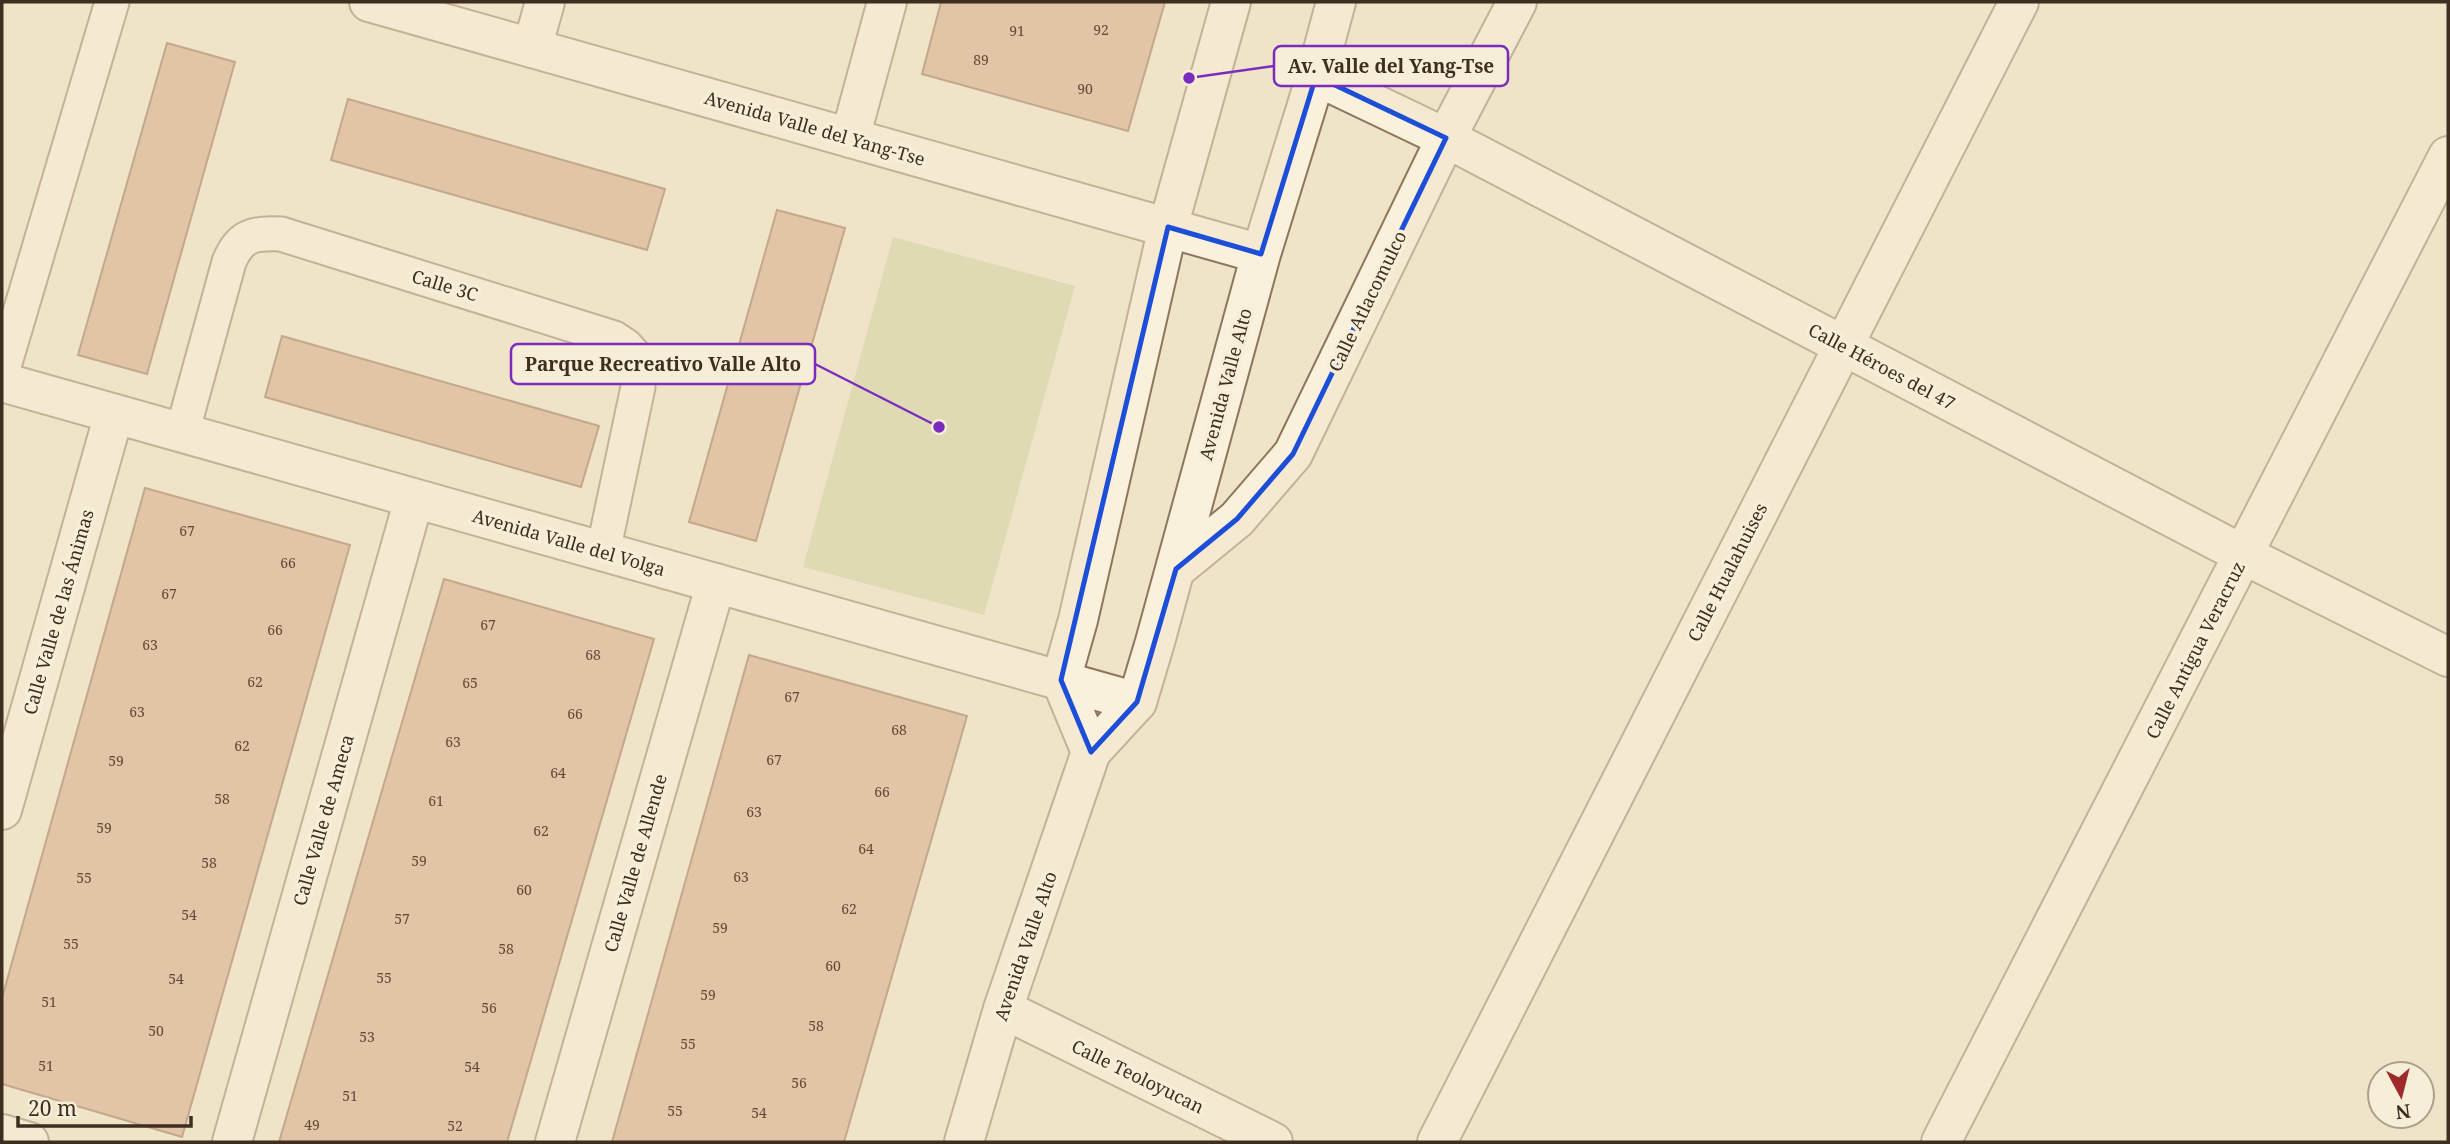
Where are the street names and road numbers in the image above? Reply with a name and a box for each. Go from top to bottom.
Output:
street label: Avenida Valle del Yang-Tse [702,85,928,171]
street label: Calle Atlacomulco [1322,227,1412,375]
street label: Calle 3C [409,264,481,306]
street label: Avenida Valle Alto [1193,305,1257,463]
street label: Calle Héroes del 47 [1804,317,1960,415]
street label: Calle Hualahuises [1682,499,1772,645]
street label: Avenida Valle del Volga [470,503,668,581]
street label: Calle Valle de las Ánimas [17,507,99,717]
street label: Calle Antigua Veracruz [2140,557,2250,743]
street label: Calle Valle de Ameca [287,732,359,908]
street label: Calle Valle de Allende [598,771,672,955]
street label: Avenida Valle Alto [988,868,1062,1024]
street label: Calle Teoloyucan [1068,1034,1209,1119]

